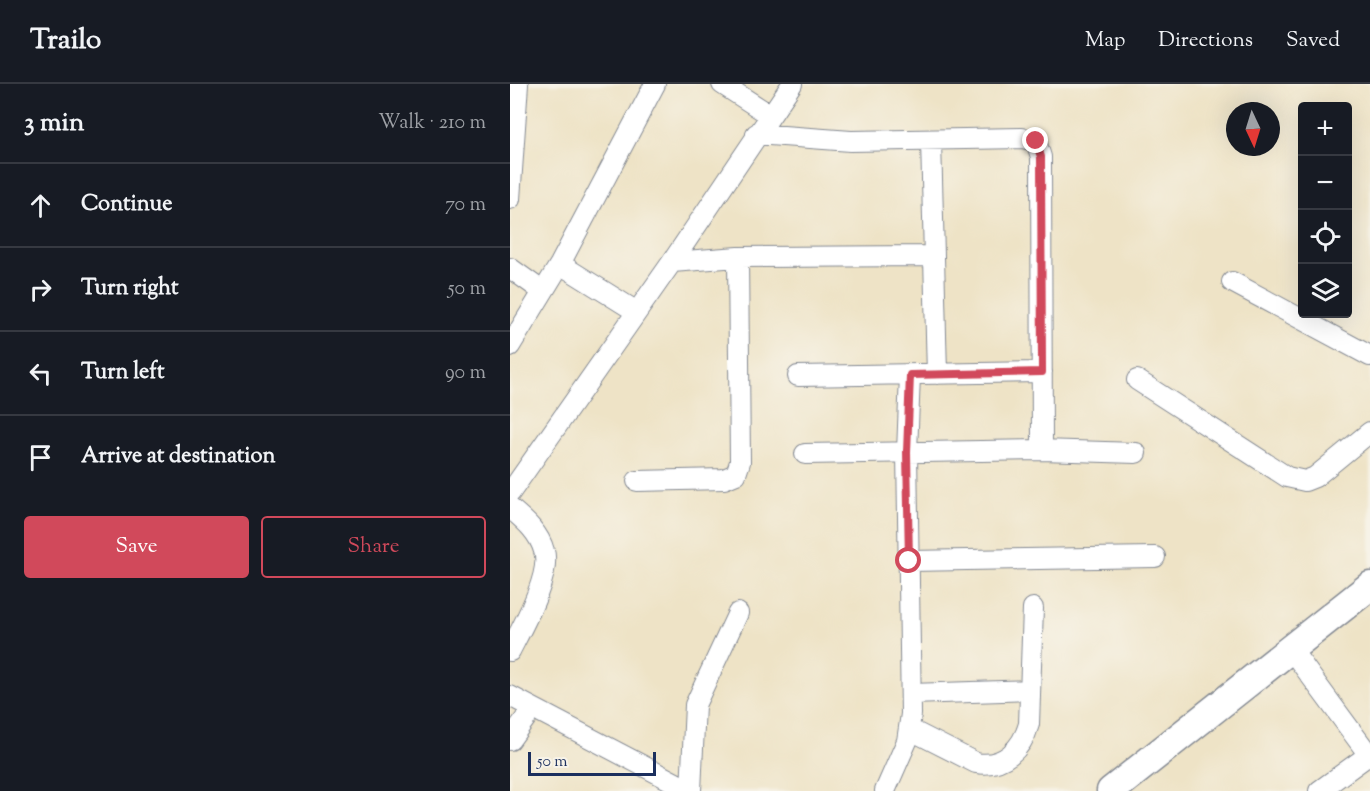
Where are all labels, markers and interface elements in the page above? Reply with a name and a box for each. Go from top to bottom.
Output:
text: Trailo [30,21,101,61]
text: Map [1085,26,1125,56]
text: Directions [1158,26,1253,56]
text: Saved [1286,26,1340,56]
north arrow [1226,102,1280,156]
map controls [1298,102,1352,318]
button: + [1298,102,1352,156]
text: 3 min [24,105,84,142]
text: Walk · 210 m [378,109,486,138]
route end [1022,127,1048,153]
button: − [1298,156,1352,210]
icon: ahead [24,189,57,222]
text: Continue [81,189,172,221]
text: 70 m [445,191,486,220]
button: locate [1298,210,1352,264]
button: layers [1298,264,1352,318]
icon: right [24,273,57,306]
text: Turn right [81,273,178,305]
text: 50 m [448,275,486,304]
icon: left [24,357,57,390]
text: Turn left [81,357,164,389]
text: 90 m [445,359,486,388]
icon: arrive [24,441,57,474]
text: Arrive at destination [81,441,276,473]
button: Save [24,516,249,578]
button: Share [261,516,486,578]
route start [895,547,921,573]
scale bar [528,749,656,776]
text: 50 m [537,751,568,774]

